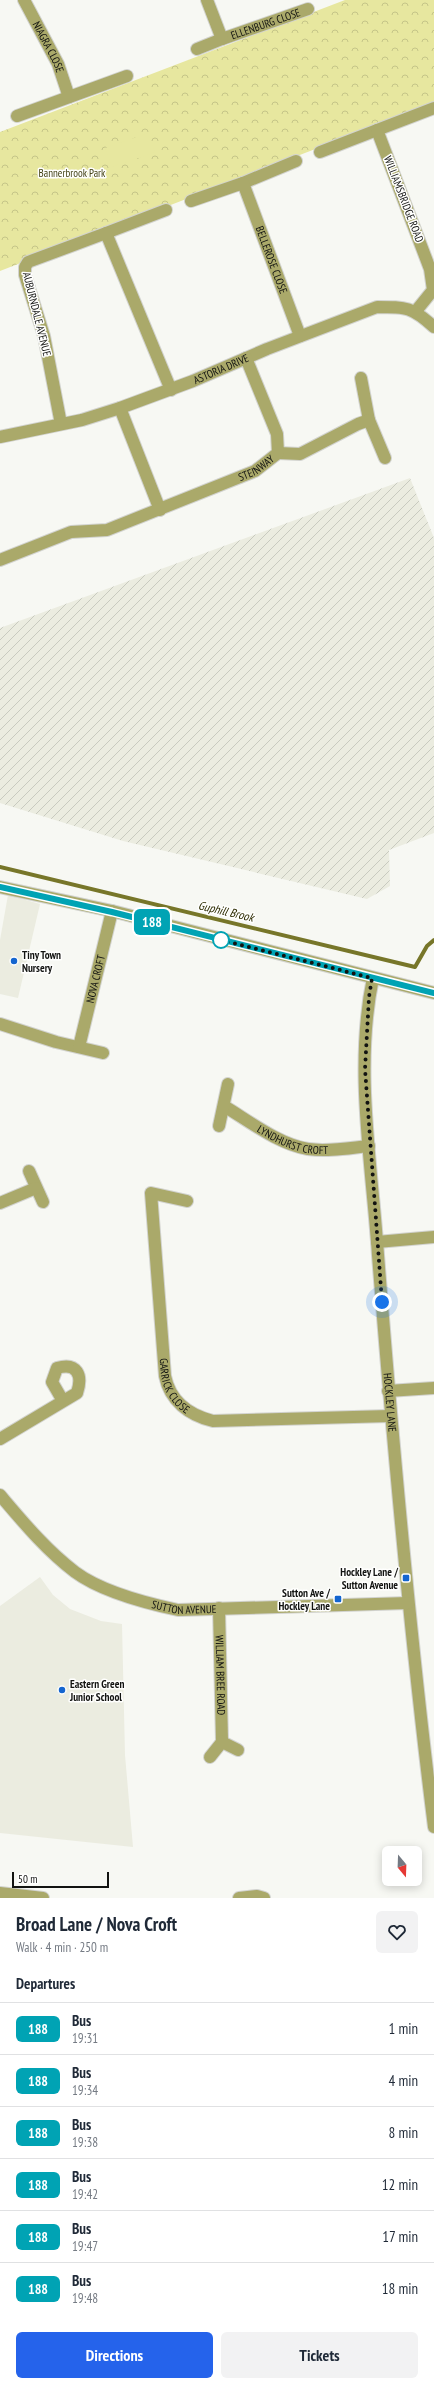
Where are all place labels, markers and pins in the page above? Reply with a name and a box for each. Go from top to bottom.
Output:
unlabelled marker [212,931,230,949]
place label: Tiny Town Nursery [22,948,61,975]
marker: Tiny Town Nursery [9,956,19,966]
place label: Hockley Lane / Sutton Avenue [340,1565,399,1592]
marker: Hockley Lane / Sutton Avenue [401,1573,411,1583]
place label: Sutton Ave / Hockley Lane [278,1586,331,1613]
marker: Sutton Ave / Hockley Lane [333,1594,343,1604]
place label: Eastern Green Junior School [69,1677,124,1704]
marker: Eastern Green Junior School [57,1685,67,1695]

